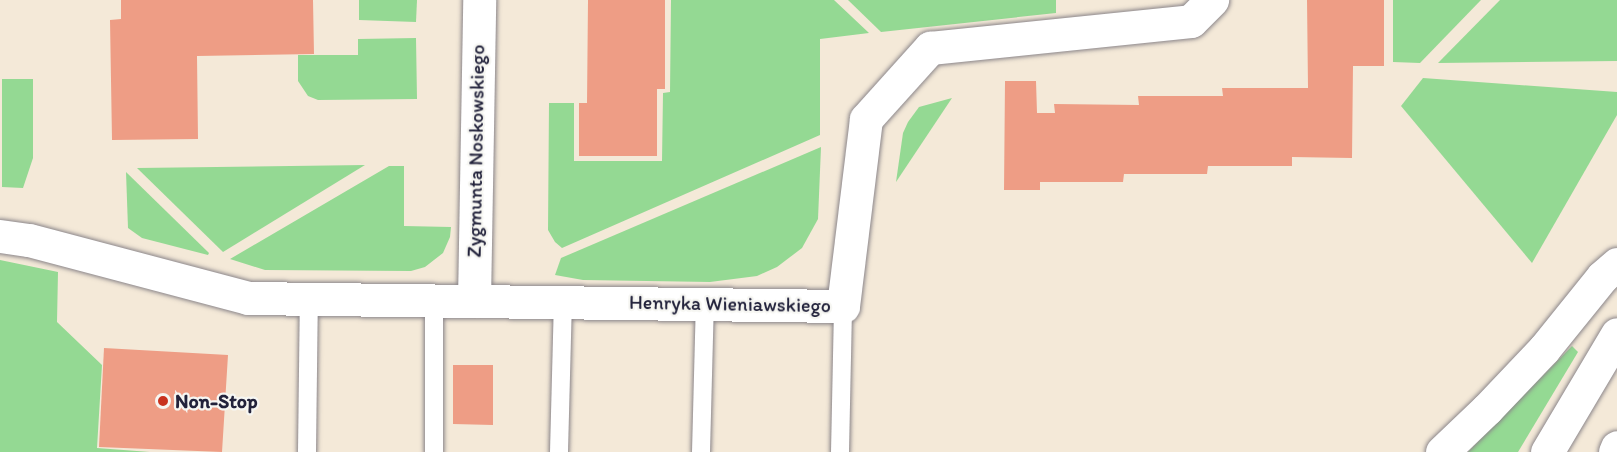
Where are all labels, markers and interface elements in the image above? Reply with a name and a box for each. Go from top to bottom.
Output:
street label: Zygmunta Noskowskiego [462,45,490,257]
street label: Henryka Wieniawskiego [628,290,832,318]
place label: Non-Stop [175,389,258,413]
marker: Non-Stop [156,394,170,408]

